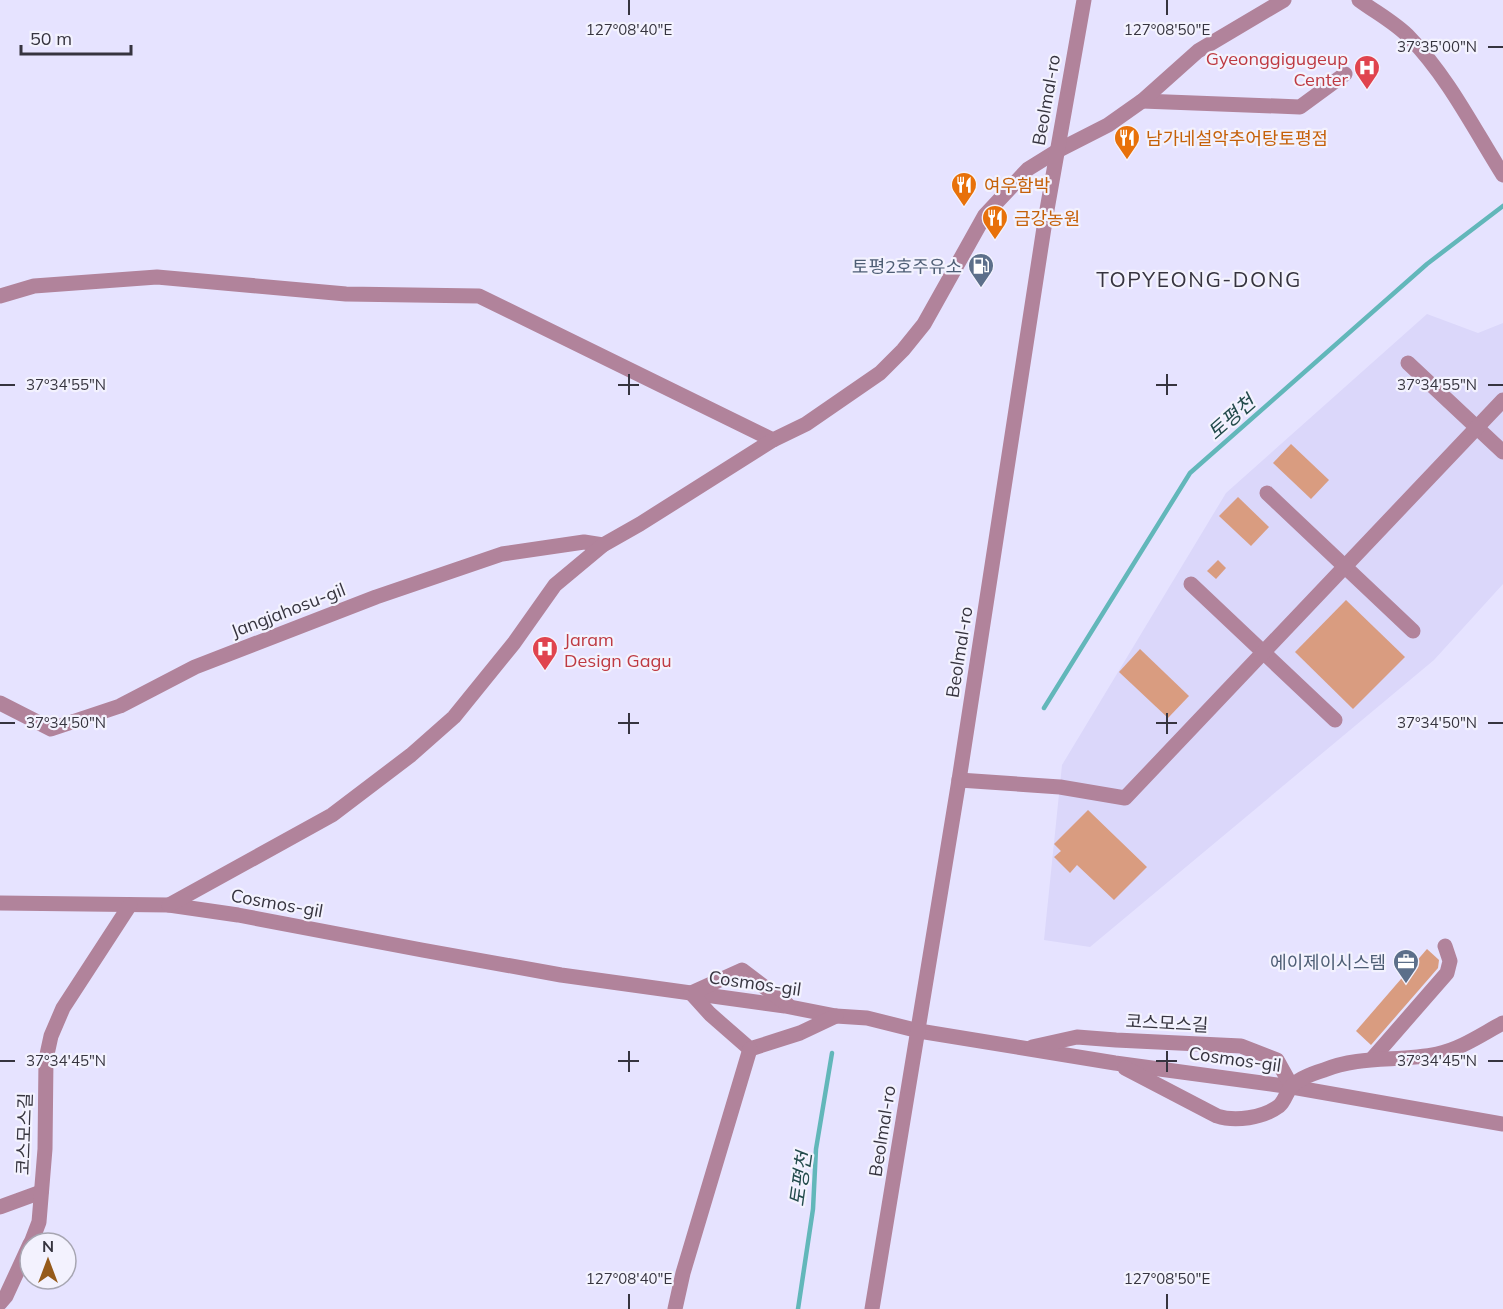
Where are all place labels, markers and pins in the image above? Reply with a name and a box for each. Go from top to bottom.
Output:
place label: Gyeonggigugeup Center [1206,47,1348,91]
hospital icon: Gyeonggigugeup Center [1352,53,1382,91]
restaurant icon: 남가네설악추어탕토평점 [1112,123,1142,161]
place label: 남가네설악추어탕토평점 [1146,127,1328,150]
restaurant icon: 여우함박 [949,170,979,208]
place label: 여우함박 [984,174,1050,197]
restaurant icon: 금강농원 [980,203,1010,241]
place label: 금강농원 [1014,207,1080,230]
fuel station icon: 토평2호주유소 [966,251,996,289]
place label: 토평2호주유소 [852,255,962,278]
place label: Jaram Design Gagu [564,628,672,672]
hospital icon: Jaram Design Gagu [530,634,560,672]
office icon: 에이제이시스템 [1391,947,1421,985]
place label: 에이제이시스템 [1270,951,1386,974]

